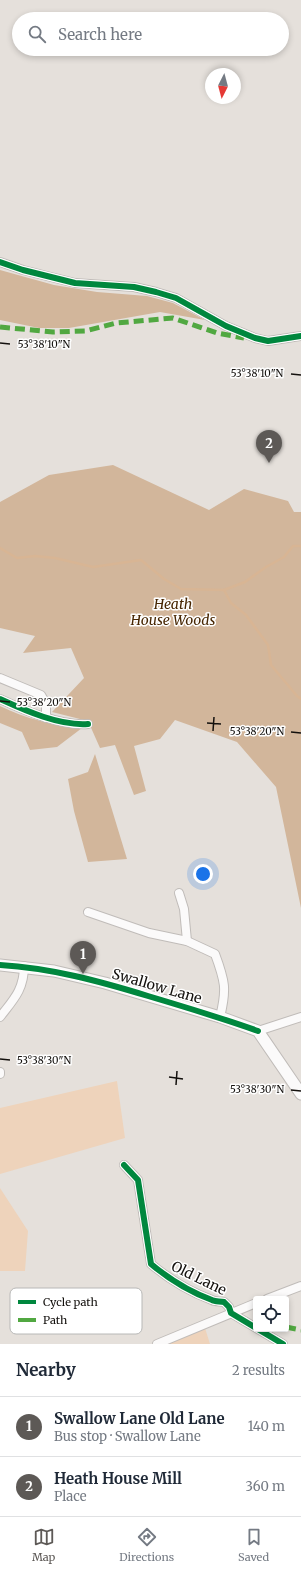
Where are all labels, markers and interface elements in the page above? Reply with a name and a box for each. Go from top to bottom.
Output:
search box [12,12,289,56]
icon: search [26,23,48,45]
text: Search here [58,25,142,44]
north arrow [205,68,241,104]
text: 53°38'10"N [18,338,71,351]
text: 53°38'10"N [231,367,284,380]
pin: 2 [256,430,282,463]
park label: Heath House Woods [130,595,216,629]
text: 53°38'20"N [17,696,71,709]
text: 53°38'20"N [230,725,284,738]
your location [193,864,213,884]
pin: 1 [70,941,96,974]
street label: Swallow Lane [110,965,204,1007]
text: 53°38'30"N [17,1054,71,1067]
text: 53°38'30"N [230,1083,284,1096]
street label: Old Lane [168,1257,230,1299]
legend [10,1288,142,1334]
text: Cycle path [43,1295,98,1309]
map controls [253,1296,289,1332]
button: locate [253,1296,289,1332]
text: Path [43,1313,68,1327]
text: Nearby [16,1359,76,1381]
text: 2 results [232,1362,285,1379]
text: Swallow Lane Old Lane [54,1409,225,1428]
text: 1 [26,1418,32,1435]
text: 140 m [248,1418,285,1435]
text: Bus stop · Swallow Lane [54,1428,201,1445]
text: Heath House Mill [54,1469,182,1488]
text: 2 [25,1478,33,1495]
text: 360 m [246,1478,285,1495]
text: Place [54,1488,87,1505]
tab: Map [32,1526,55,1564]
tab: Directions [119,1526,174,1564]
tab: Saved [238,1526,269,1564]

